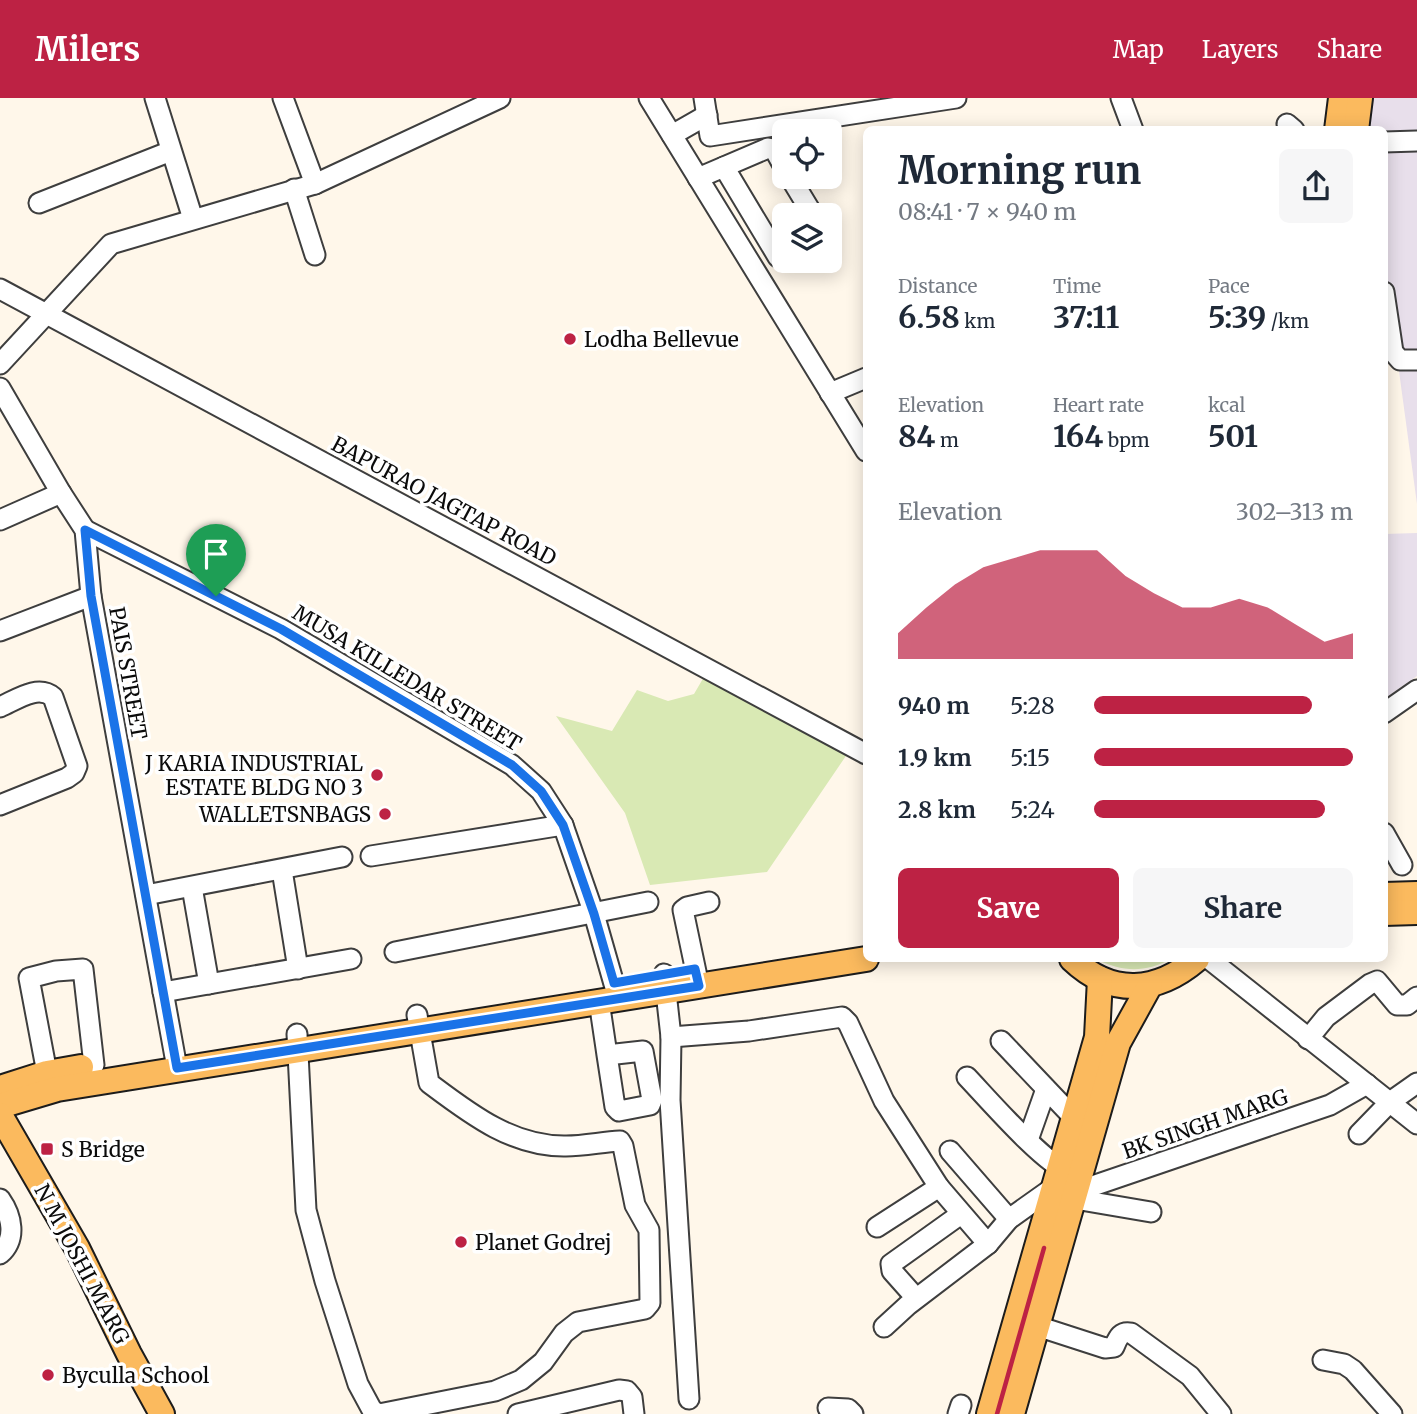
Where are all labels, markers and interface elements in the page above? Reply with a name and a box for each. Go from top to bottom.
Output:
text: Milers [35,29,140,70]
text: Map [1113,34,1164,65]
text: Layers [1202,34,1278,65]
text: Share [1316,34,1382,65]
map controls [772,119,842,273]
button: locate [772,119,842,189]
text: Morning run [898,147,1141,194]
button: share [1279,149,1353,223]
text: 08:41 · 7 × 940 m [898,197,1076,226]
button: layers [772,203,842,273]
text: Distance [898,274,977,298]
text: Time [1053,274,1101,298]
text: Pace [1208,274,1250,298]
text: 6.58 [898,298,960,336]
text: 37:11 [1053,298,1119,336]
text: 5:39 [1208,298,1266,336]
text: km [960,309,995,333]
text: /km [1266,309,1309,333]
place label: Lodha Bellevue [584,326,739,353]
marker: Lodha Bellevue [562,331,578,347]
text: Elevation [898,393,984,417]
text: Heart rate [1053,393,1144,417]
text: kcal [1208,393,1245,417]
text: 84 [898,417,935,455]
text: 164 [1053,417,1103,455]
text: 501 [1208,417,1258,455]
text: m [935,428,959,452]
text: bpm [1103,428,1150,452]
street label: BAPURAO JAGTAP ROAD [327,430,561,572]
text: Elevation [898,497,1002,526]
text: 302–313 m [1236,497,1353,526]
pin [186,524,246,596]
icon: arrive [197,535,235,573]
street label: MUSA KILLEDAR STREET [288,599,527,757]
street label: PAIS STREET [103,605,153,742]
text: 940 m [898,691,970,720]
text: 5:28 [1010,691,1055,720]
text: 1.9 km [898,743,972,772]
text: 5:15 [1010,743,1050,772]
place label: J KARIA INDUSTRIAL ESTATE BLDG NO 3 [144,750,363,801]
marker: J KARIA INDUSTRIAL ESTATE BLDG NO 3 [369,767,385,783]
text: 2.8 km [898,795,976,824]
text: 5:24 [1010,795,1055,824]
place label: WALLETSNBAGS [198,801,371,828]
marker: WALLETSNBAGS [377,806,393,822]
button: Save [898,868,1119,948]
button: Share [1133,868,1353,948]
street label: BK SINGH MARG [1119,1083,1291,1165]
place label: S Bridge [61,1136,145,1163]
marker: S Bridge [39,1141,55,1157]
street label: N M JOSHI MARG [29,1180,135,1348]
place label: Planet Godrej [475,1229,612,1256]
marker: Planet Godrej [453,1234,469,1250]
place label: Byculla School [62,1362,210,1389]
marker: Byculla School [40,1367,56,1383]

